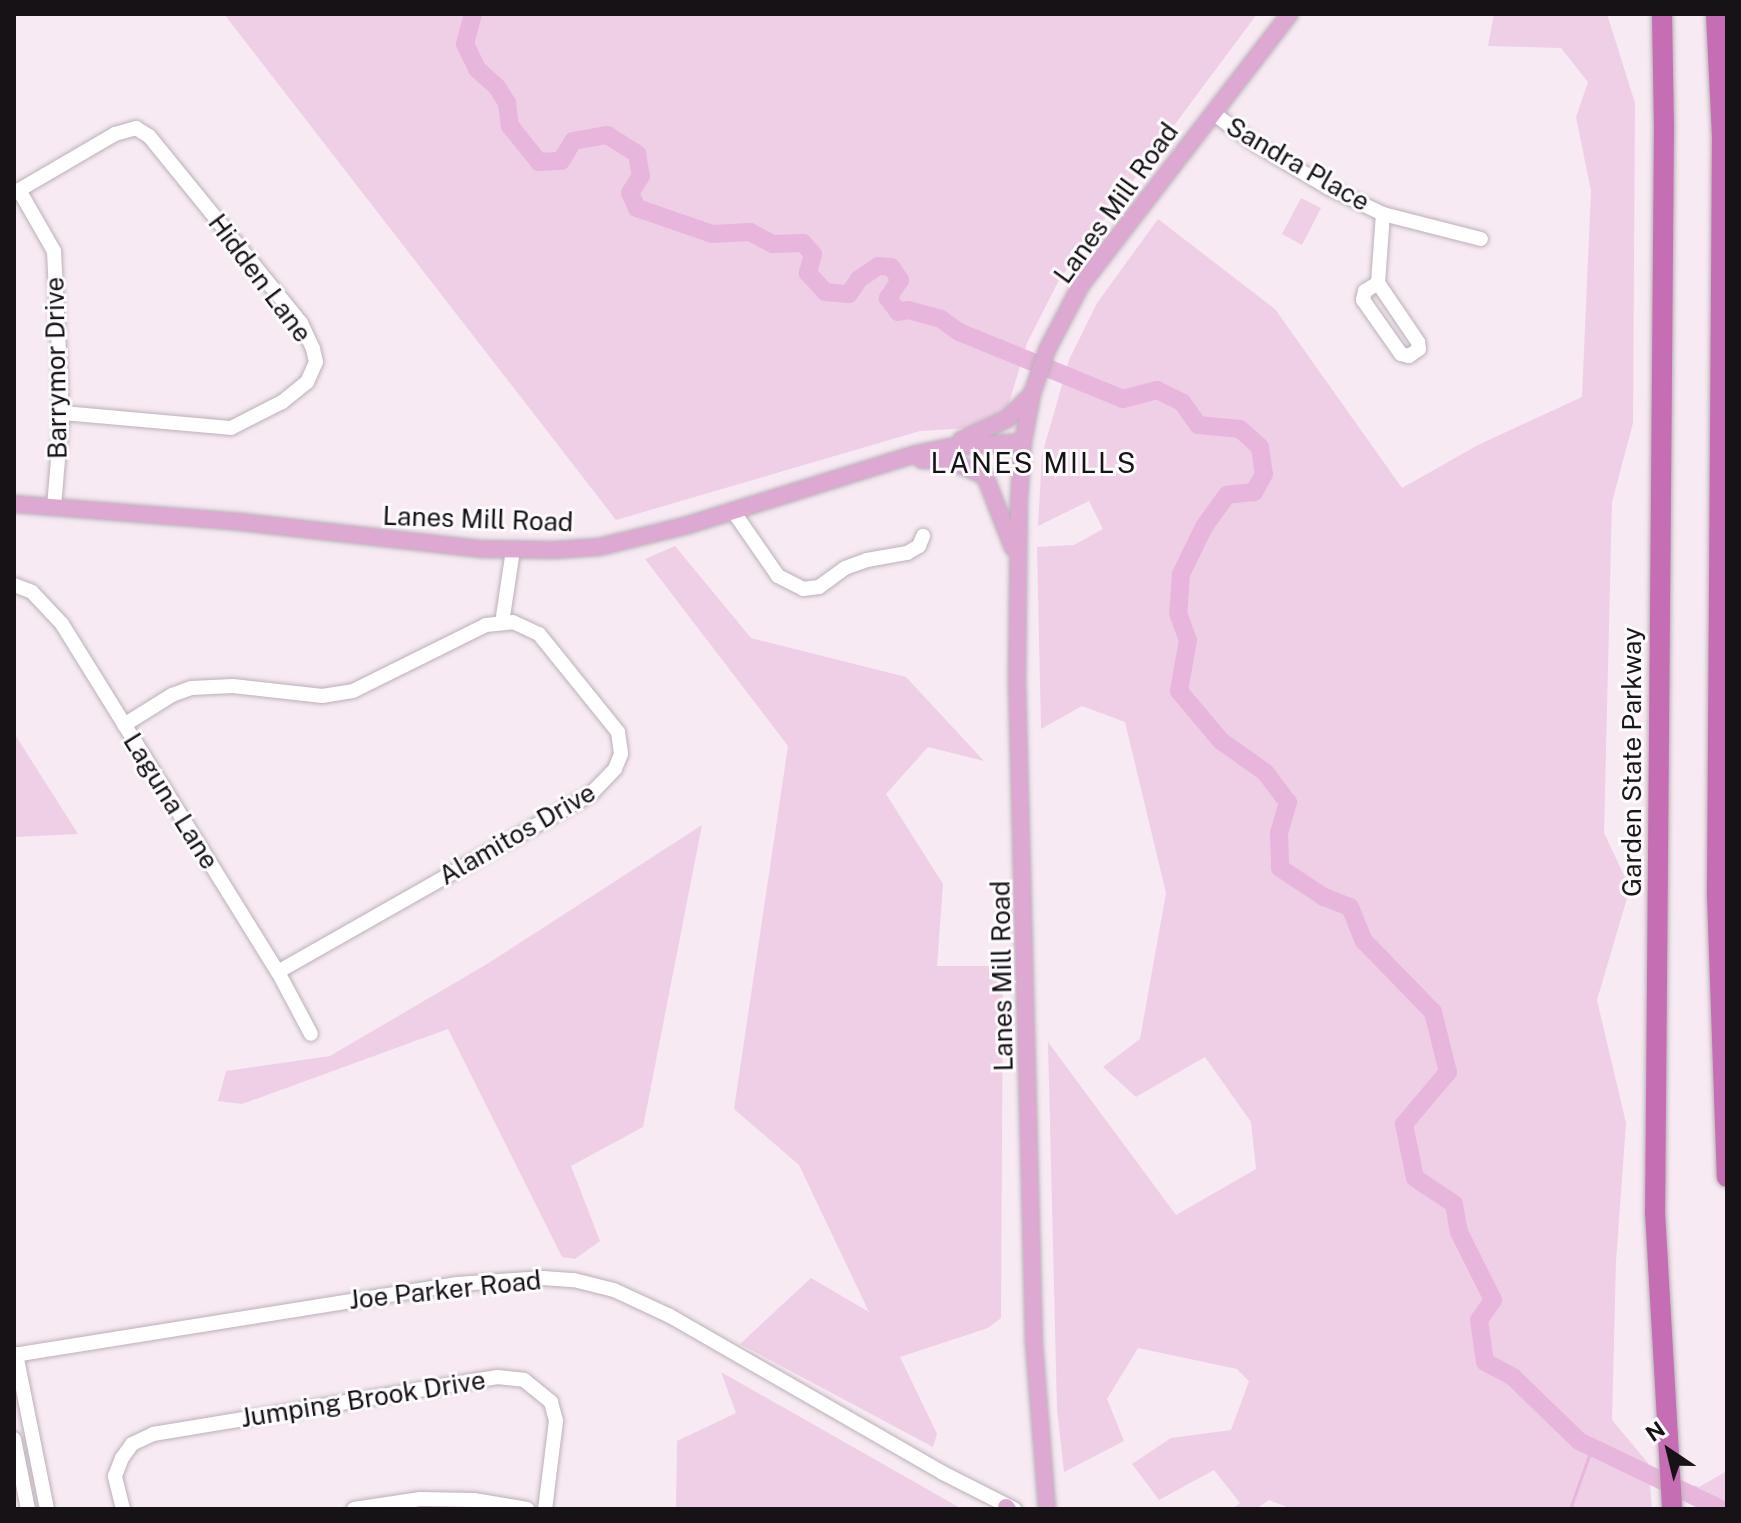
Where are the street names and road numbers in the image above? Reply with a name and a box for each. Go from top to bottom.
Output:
street label: Sandra Place [1221,110,1375,218]
street label: Lanes Mill Road [1047,117,1185,289]
street label: Hidden Lane [202,208,318,348]
street label: Barrymor Drive [39,277,73,459]
street label: Lanes Mill Road [382,500,574,538]
street label: Garden State Parkway [1616,627,1648,897]
street label: Laguna Lane [117,727,225,875]
street label: Alamitos Drive [433,777,601,891]
street label: Lanes Mill Road [985,880,1019,1072]
street label: Joe Parker Road [347,1264,543,1316]
street label: Jumping Brook Drive [238,1364,488,1434]

